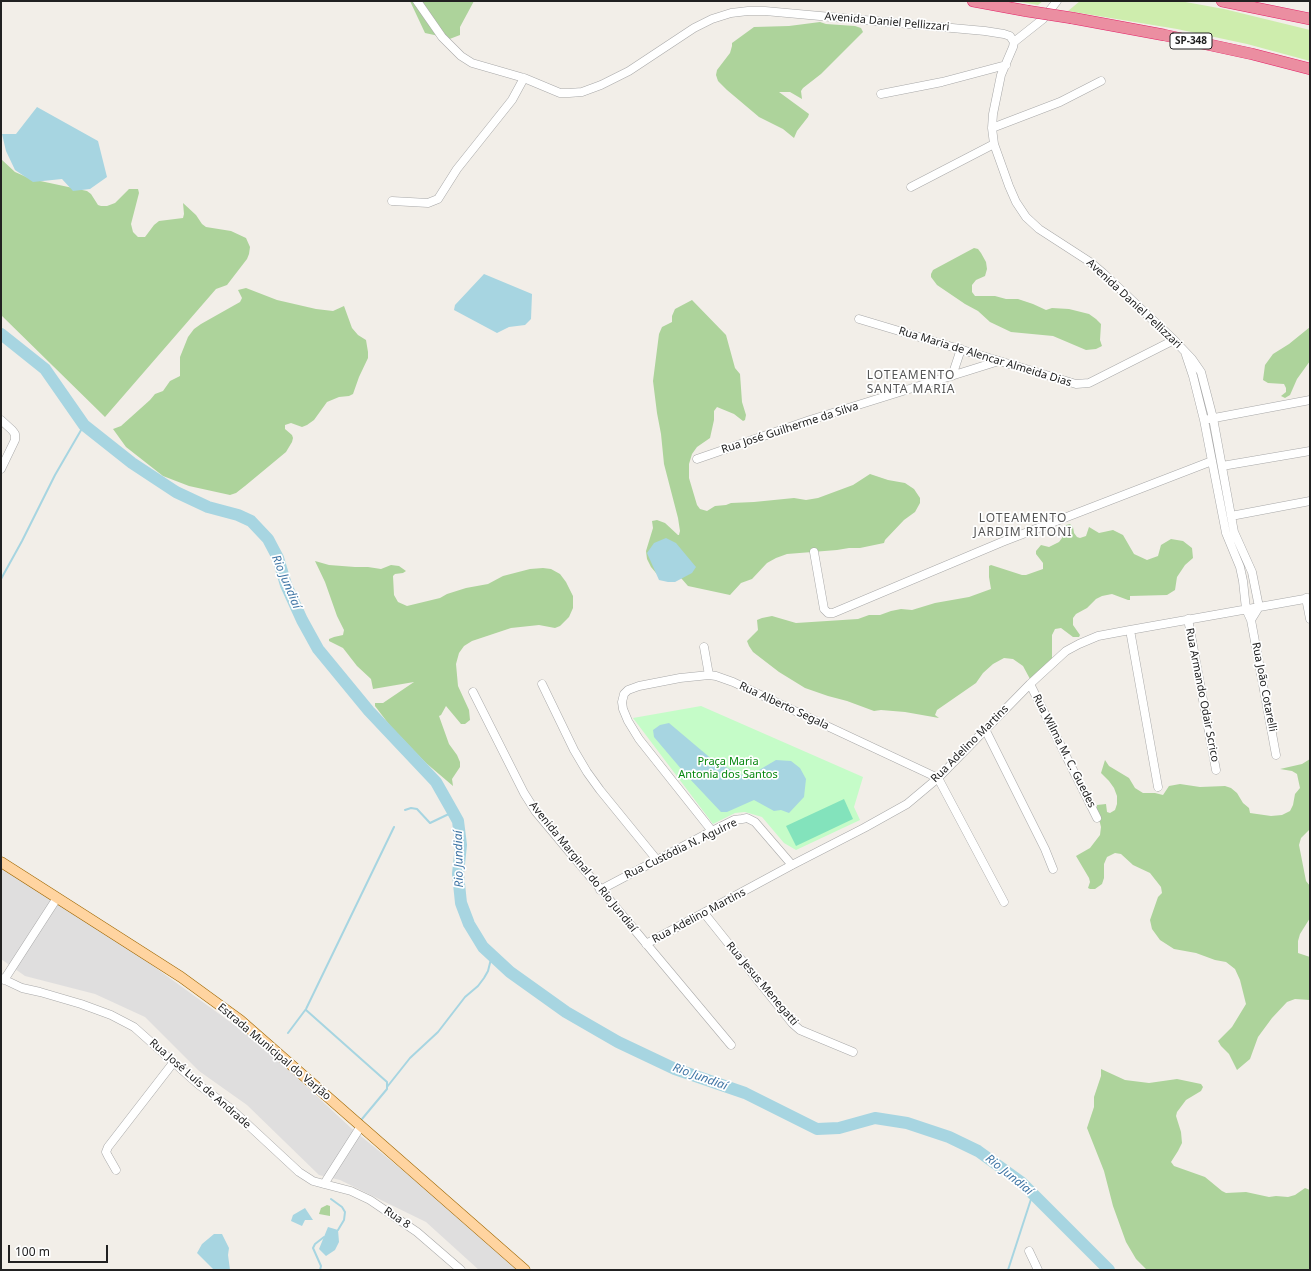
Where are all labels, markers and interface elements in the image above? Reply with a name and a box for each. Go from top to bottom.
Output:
street label: Avenida Daniel Pellizzari [824,10,950,34]
road number: SP-348 [1170,33,1212,49]
street label: Avenida Daniel Pellizzari [1084,256,1184,352]
street label: Rua Maria de Alencar Almeida Dias [897,324,1073,390]
district label: LOTEAMENTO SANTA MARIA [867,369,955,397]
street label: Rua José Guilherme da Silva [720,400,860,456]
district label: LOTEAMENTO JARDIM RITONI [974,512,1072,540]
water label: Rio Jundiaí [268,553,304,611]
street label: Rua Armando Odair Scrico [1183,627,1221,763]
street label: Rua João Cotarelli [1249,641,1279,733]
street label: Rua Alberto Segala [737,679,831,733]
street label: Rua Wilma M. C. Guedes [1030,692,1098,810]
street label: Rua Adelino Martins [928,702,1012,786]
park label: Praça Maria Antonia dos Santos [678,755,778,781]
street label: Avenida Marginal do Rio Jundiaí [526,799,640,935]
street label: Rua Custódia N. Aguirre [623,816,739,882]
water label: Rio Jundiaí [451,830,467,888]
street label: Rua Adelino Martins [650,886,748,946]
street label: Rua Jesus Menegatti [723,940,801,1028]
street label: Estrada Municipal do Varjão [215,1001,333,1103]
street label: Rua José Luís de Andrade [147,1036,253,1132]
water label: Rio Jundiaí [671,1060,729,1094]
water label: Rio Jundiaí [982,1151,1036,1199]
street label: Rua 8 [381,1204,413,1232]
scale bar [10,1237,110,1263]
text: 100 m [15,1243,50,1260]

